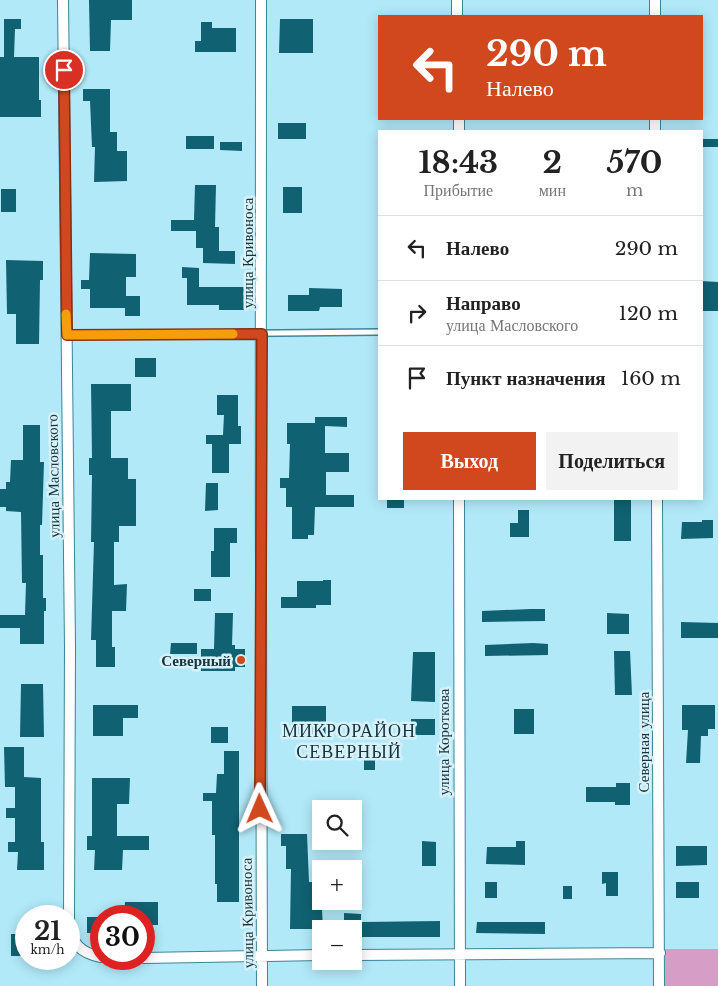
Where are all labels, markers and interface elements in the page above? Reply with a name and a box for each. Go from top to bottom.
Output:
text: 290 m [486,32,607,75]
icon: left [403,35,468,100]
pin [43,49,85,91]
icon: arrive [50,56,78,84]
text: Налево [486,75,554,102]
text: 18:43 [419,144,498,181]
text: 2 [543,144,562,181]
text: 570 [606,144,662,181]
text: Прибытие [424,180,493,200]
text: мин [539,180,566,200]
text: m [626,180,643,200]
street label: улица Кривоноса [238,197,257,308]
icon: left [403,234,431,262]
text: Налево [446,237,509,260]
text: 290 m [615,237,678,260]
text: Направо [446,292,521,315]
icon: right [403,299,431,327]
text: 120 m [618,302,678,325]
text: улица Масловского [446,315,578,335]
icon: arrive [403,364,431,392]
text: Пункт назначения [446,367,606,390]
text: 160 m [621,367,681,390]
street label: улица Масловского [42,414,64,538]
button: Выход [403,432,536,490]
button: Поделиться [546,432,678,490]
place label: Северный [161,651,231,670]
marker: Северный [235,654,247,666]
street label: улица Короткова [434,688,453,796]
street label: Северная улица [634,691,653,792]
district label: МИКРОРАЙОН СЕВЕРНЫЙ [282,720,416,763]
position arrow [233,782,285,834]
map controls [312,800,362,970]
button: search [312,800,362,850]
street label: улица Кривоноса [237,857,257,969]
button: + [312,860,362,910]
speed limit sign: 30 [90,905,155,970]
text: 21 [34,916,61,947]
button: − [312,920,362,970]
text: km/h [30,942,65,957]

